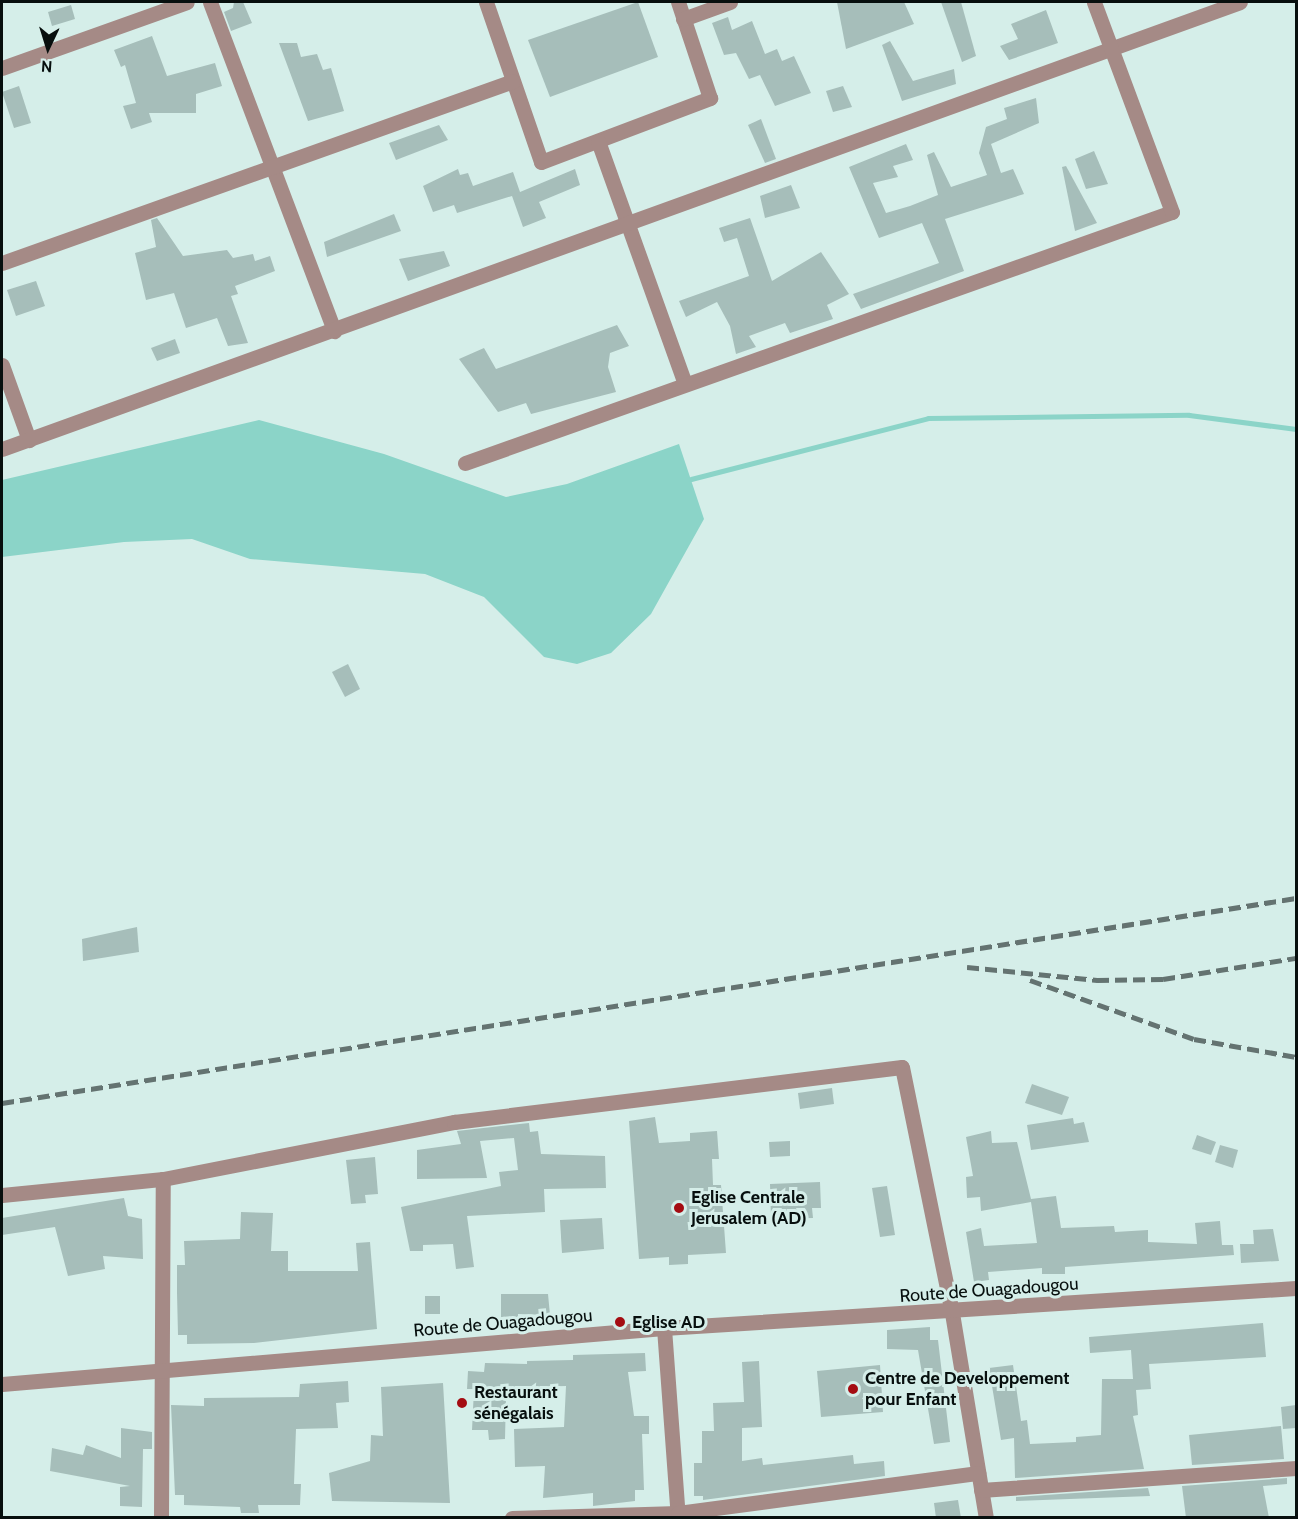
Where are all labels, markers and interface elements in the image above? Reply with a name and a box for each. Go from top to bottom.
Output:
north arrow [18,18,78,78]
text: N [40,57,53,76]
place label: Eglise Centrale Jerusalem (AD) [691,1187,807,1230]
marker: Eglise Centrale Jerusalem (AD) [672,1201,686,1215]
street label: Route de Ouagadougou [899,1273,1079,1307]
street label: Route de Ouagadougou [413,1304,593,1342]
place label: Eglise AD [632,1311,705,1333]
marker: Eglise AD [613,1315,627,1329]
place label: Centre de Developpement pour Enfant [865,1368,1070,1410]
place label: Restaurant sénégalais [474,1382,558,1424]
marker: Centre de Developpement pour Enfant [846,1382,860,1396]
marker: Restaurant sénégalais [455,1396,469,1410]

